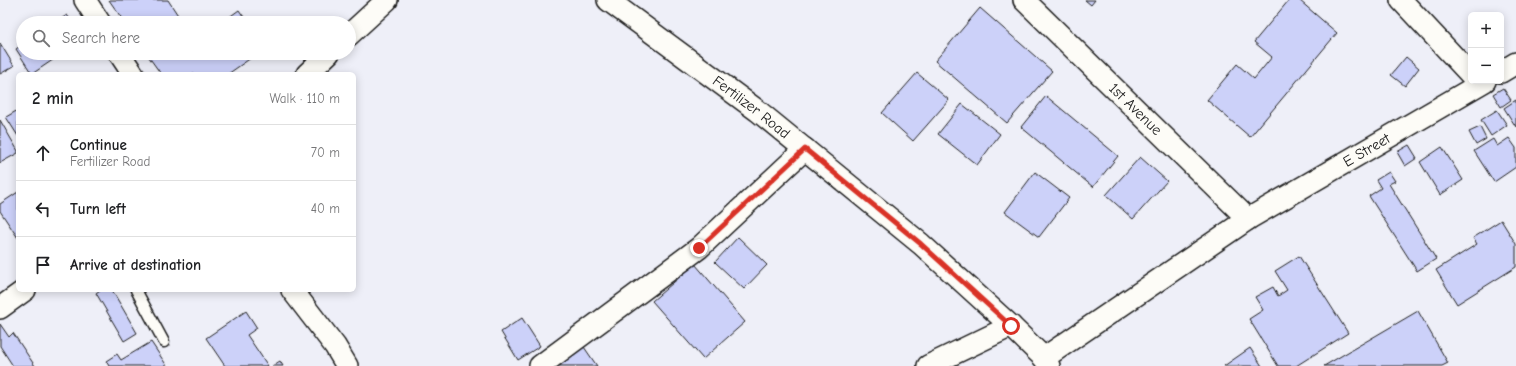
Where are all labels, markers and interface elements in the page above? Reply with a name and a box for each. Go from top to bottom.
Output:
map controls [1468,12,1504,84]
button: + [1468,12,1504,48]
search box [16,16,356,60]
icon: search [30,27,52,49]
text: Search here [62,29,140,47]
button: − [1468,48,1504,84]
street label: Fertilizer Road [709,72,794,142]
street label: 1st Avenue [1105,79,1166,139]
text: 2 min [32,89,73,108]
text: Walk · 110 m [269,91,340,106]
street label: E Street [1340,129,1394,171]
text: Continue [70,136,127,154]
icon: ahead [32,142,54,164]
text: 70 m [311,145,340,160]
text: Fertilizer Road [70,154,150,169]
icon: left [32,198,54,220]
text: Turn left [70,200,126,218]
text: 40 m [311,201,340,216]
route end [690,239,708,257]
icon: arrive [32,254,54,276]
text: Arrive at destination [70,256,201,274]
route start [1002,317,1020,335]

